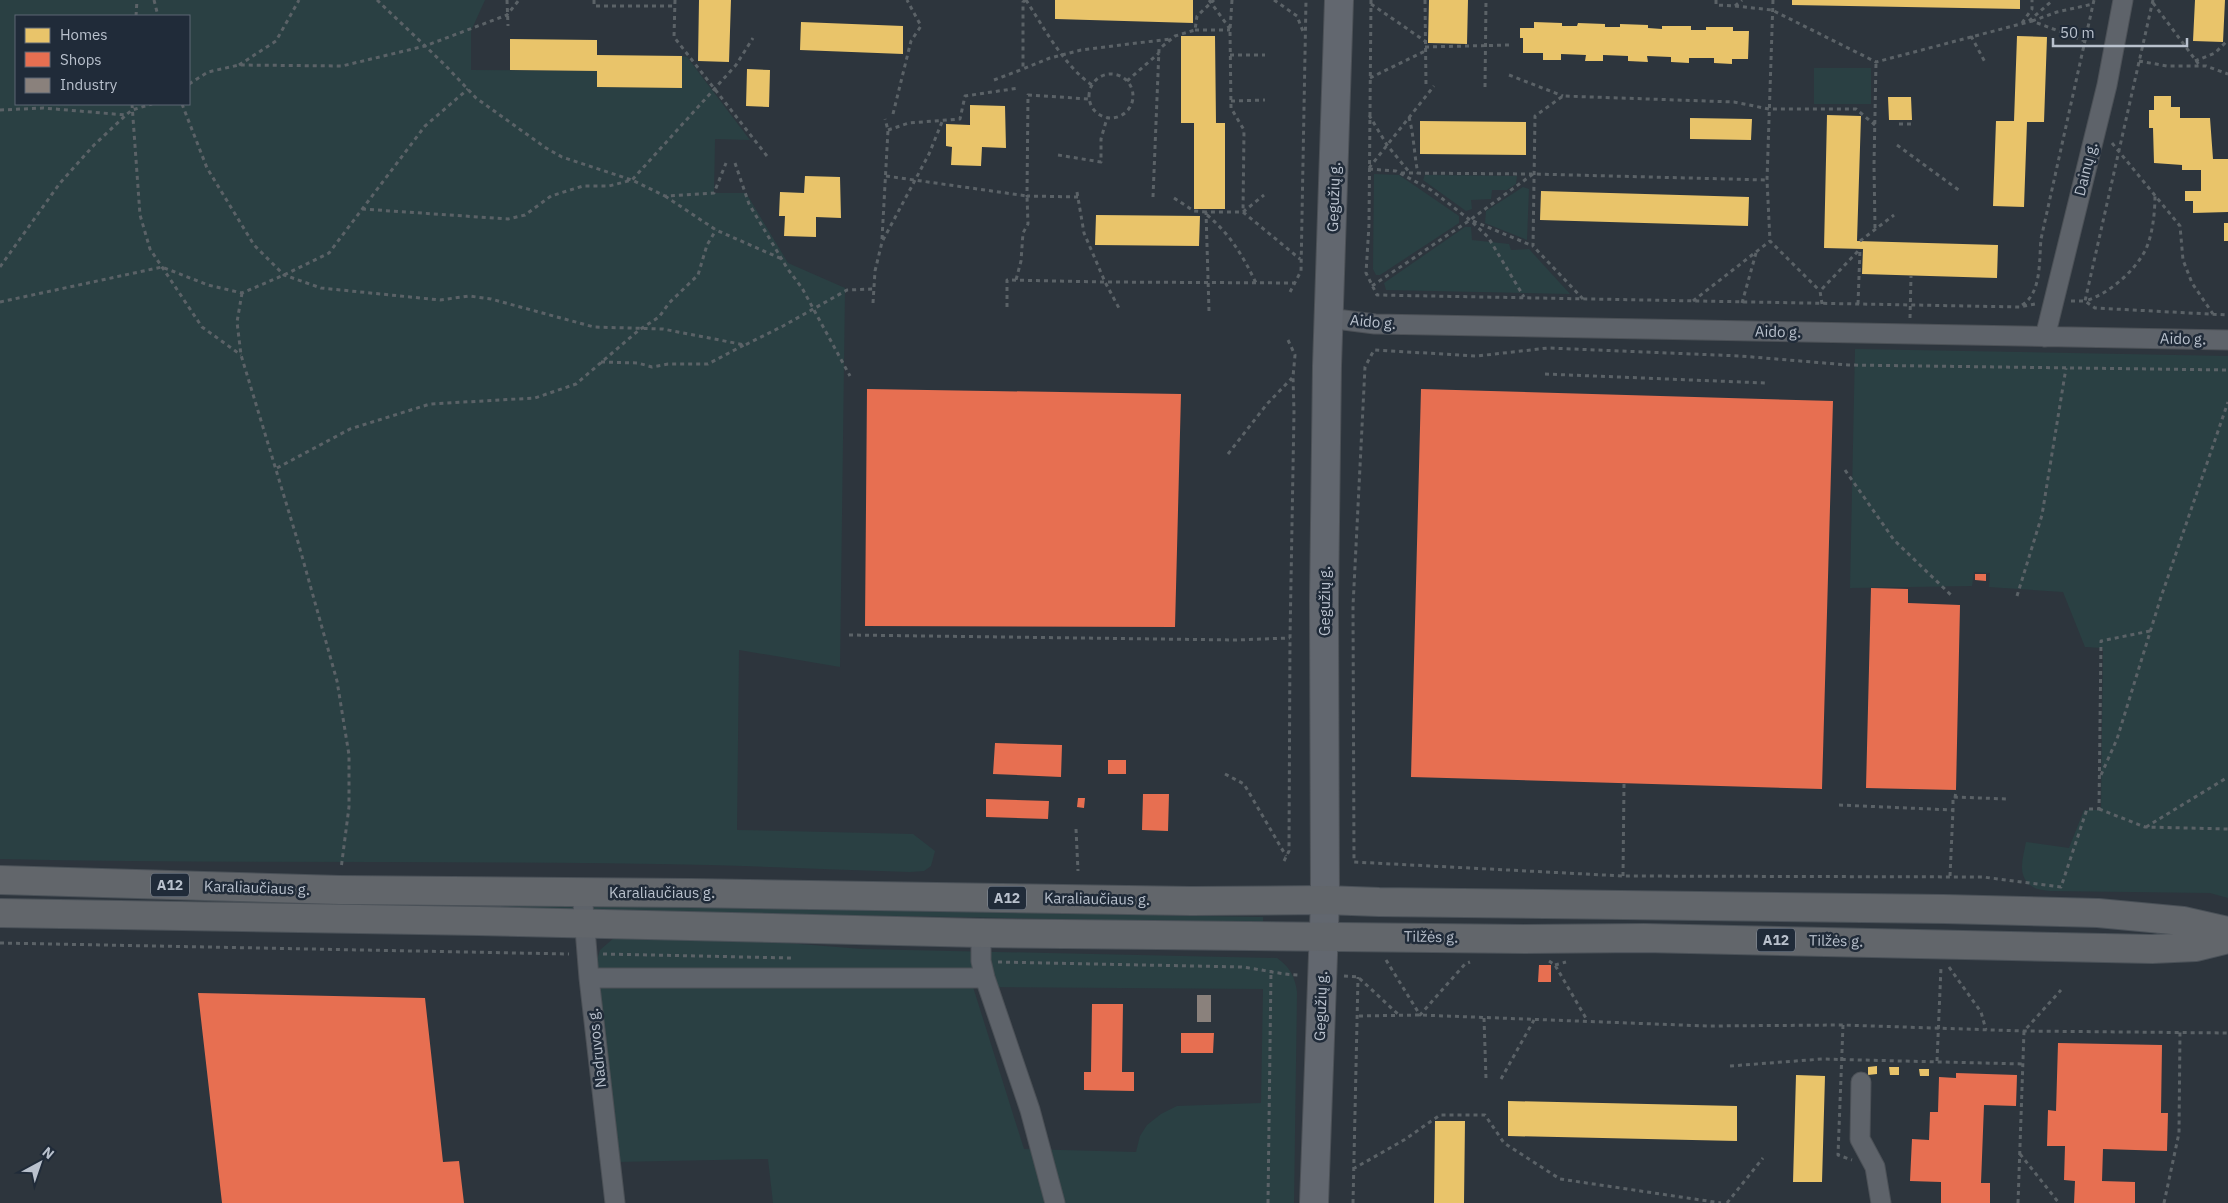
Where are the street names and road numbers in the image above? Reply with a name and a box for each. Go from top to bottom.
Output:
street label: Dainų g. [2070,140,2101,198]
street label: Gegužių g. [1323,162,1344,232]
street label: Aido g. [1349,310,1397,333]
street label: Aido g. [1755,322,1801,341]
street label: Aido g. [2160,329,2206,348]
street label: Gegužių g. [1315,566,1334,636]
road number: A12 [151,874,189,896]
street label: Karaliaučiaus g. [204,876,310,899]
street label: Karaliaučiaus g. [609,883,715,902]
road number: A12 [988,886,1026,910]
street label: Karaliaučiaus g. [1044,888,1150,909]
street label: Tilžės g. [1404,927,1458,946]
road number: A12 [1757,928,1795,952]
street label: Tilžės g. [1809,931,1863,950]
street label: Gegužių g. [1310,971,1331,1041]
street label: Nadruvos g. [583,1007,610,1089]

